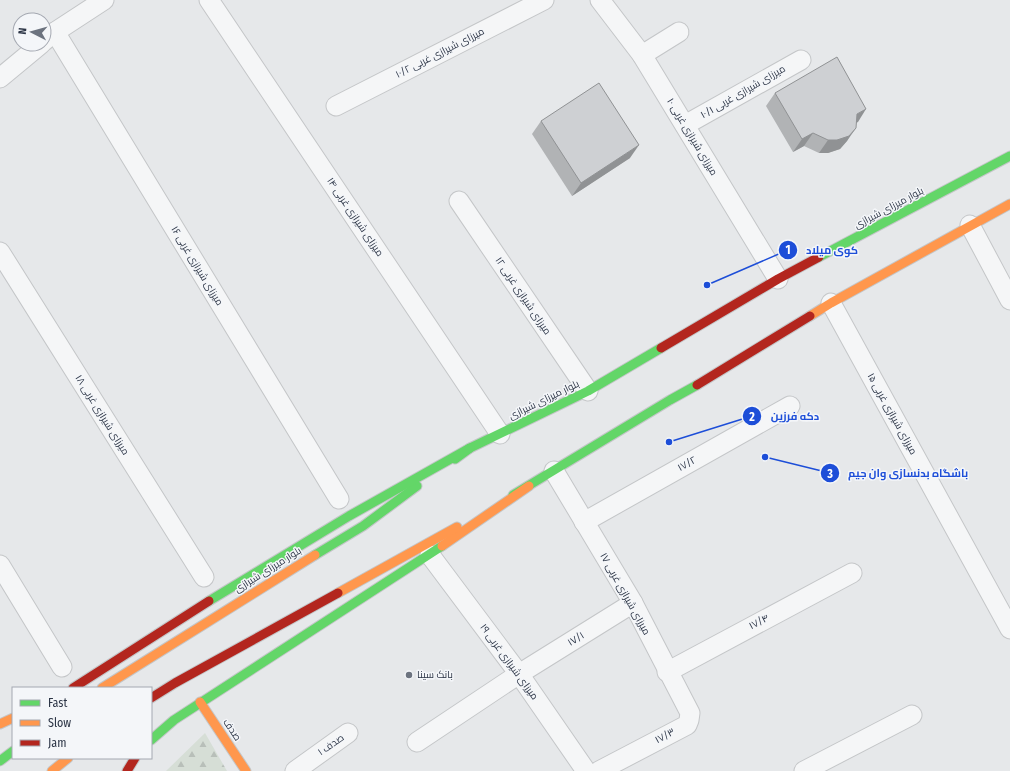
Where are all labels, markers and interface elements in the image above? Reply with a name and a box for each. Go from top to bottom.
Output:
north arrow [12,12,52,52]
street label: ۱۰/۲ میرزای شیرازی غربی [394,25,486,81]
text: N [16,27,29,35]
street label: ۱۰/۱ میرزای شیرازی غربی [698,63,788,121]
street label: ۱۰ میرزای شیرازی غربی [664,96,720,178]
street label: ۱۴ میرزای شیرازی غربی [324,175,386,259]
street label: بلوار میرزای شیرازی [852,185,926,231]
street label: ۱۶ میرزای شیرازی غربی [169,224,225,308]
callout: کوی میلاد [778,239,866,262]
text: 1 [785,243,791,257]
text: کوی میلاد [806,244,858,258]
street label: ۱۲ میرزای شیرازی غربی [493,255,553,337]
street label: ۱۵ میرزای شیرازی غربی [865,371,919,457]
street label: ۱۸ میرزای شیرازی غربی [73,373,131,457]
street label: بلوار میرزای شیرازی [507,378,581,422]
callout: دکه فرزین [742,405,827,428]
text: 2 [748,410,755,424]
text: دکه فرزین [771,410,819,423]
street label: ۱۷/۲ [676,454,698,474]
callout: باشگاه بدنسازی وان جیم [820,462,976,485]
text: 3 [826,467,833,481]
text: باشگاه بدنسازی وان جیم [848,467,968,481]
street label: بلوار میرزای شیرازی [232,545,304,595]
street label: ۱۷ میرزای شیرازی غربی [597,551,653,637]
street label: ۱۷/۴ [747,612,771,632]
street label: ۱۹ میرزای شیرازی غربی [477,622,541,702]
street label: ۱۷/۱ [566,629,586,649]
place label: بانک سینا [417,669,453,681]
marker: بانک سینا [404,670,414,680]
legend [12,687,152,759]
text: Fast [48,696,67,710]
text: Slow [48,716,71,730]
street label: صدف [220,717,244,743]
street label: ۱۷/۳ [653,726,677,746]
street label: ۱ صدف [316,732,346,758]
text: Jam [48,736,66,750]

